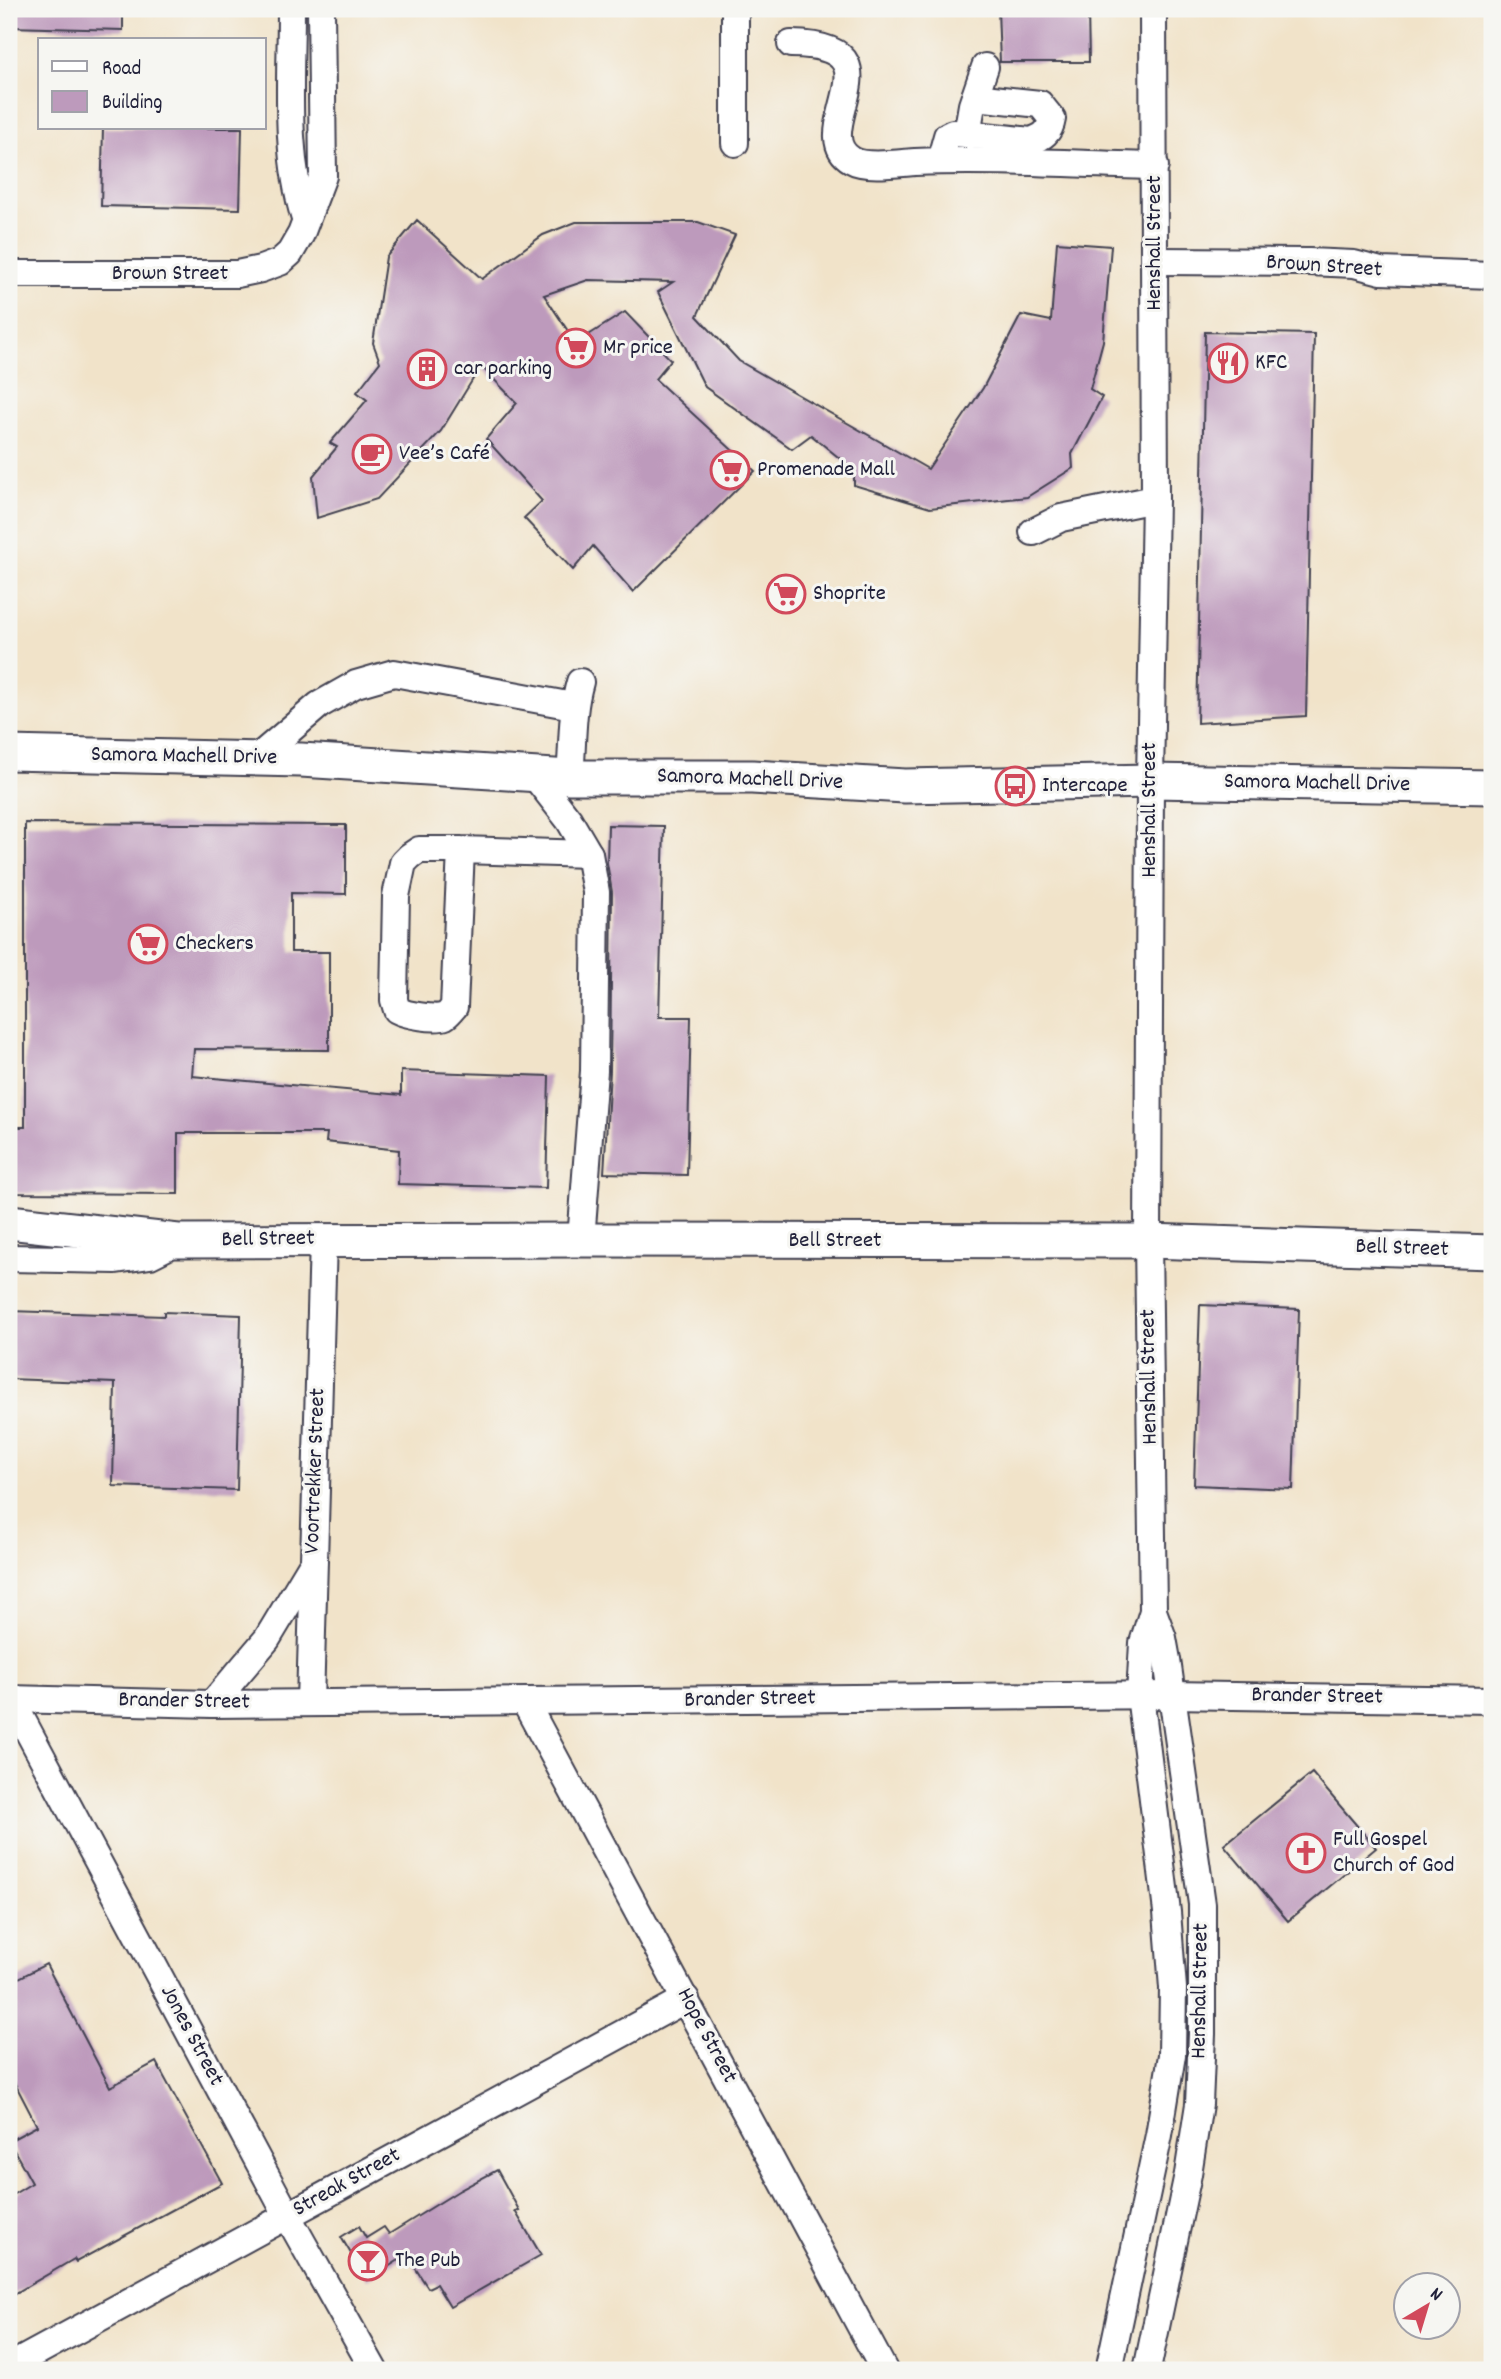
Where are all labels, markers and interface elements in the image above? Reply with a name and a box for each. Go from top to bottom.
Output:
legend [38,38,266,130]
text: Road [102,55,141,85]
text: Building [102,89,162,119]
street label: Henshall Street [1139,175,1172,311]
street label: Brown Street [1265,246,1383,288]
street label: Brown Street [112,258,228,291]
supermarket icon: Mr price [555,327,597,369]
place label: Mr price [603,332,673,365]
restaurant icon: KFC [1207,342,1249,384]
place label: KFC [1255,347,1287,380]
building icon: car parking [406,348,448,390]
place label: car parking [454,353,552,386]
cafe icon: Vee’s Café [351,433,393,475]
place label: Vee’s Café [399,438,490,471]
supermarket icon: Promenade Mall [709,449,751,491]
place label: Promenade Mall [757,454,895,487]
supermarket icon: Shoprite [765,573,807,615]
place label: Shoprite [813,578,886,611]
street label: Samora Machell Drive [91,739,277,775]
street label: Henshall Street [1134,742,1167,878]
street label: Samora Machell Drive [656,760,844,800]
bus stop icon: Intercape [994,765,1036,807]
street label: Samora Machell Drive [1224,766,1410,802]
place label: Intercape [1042,770,1128,803]
supermarket icon: Checkers [127,923,169,965]
place label: Checkers [175,928,254,961]
street label: Bell Street [221,1223,315,1257]
street label: Bell Street [788,1225,882,1258]
street label: Bell Street [1355,1231,1449,1267]
street label: Henshall Street [1132,1309,1168,1445]
street label: Voortrekker Street [297,1388,335,1554]
street label: Brander Street [1251,1679,1383,1715]
street label: Brander Street [684,1682,816,1718]
street label: Brander Street [118,1684,250,1720]
place label: Full Gospel Church of God [1333,1824,1455,1883]
church icon: Full Gospel Church of God [1285,1832,1327,1874]
street label: Henshall Street [1183,1923,1219,2059]
street label: Jones Street [151,1980,231,2092]
street label: Hope Street [667,1982,745,2090]
street label: Streak Street [287,2140,407,2226]
bar icon: The Pub [347,2240,389,2282]
place label: The Pub [395,2245,460,2278]
north arrow [1392,2270,1462,2340]
text: N [1423,2282,1447,2309]

